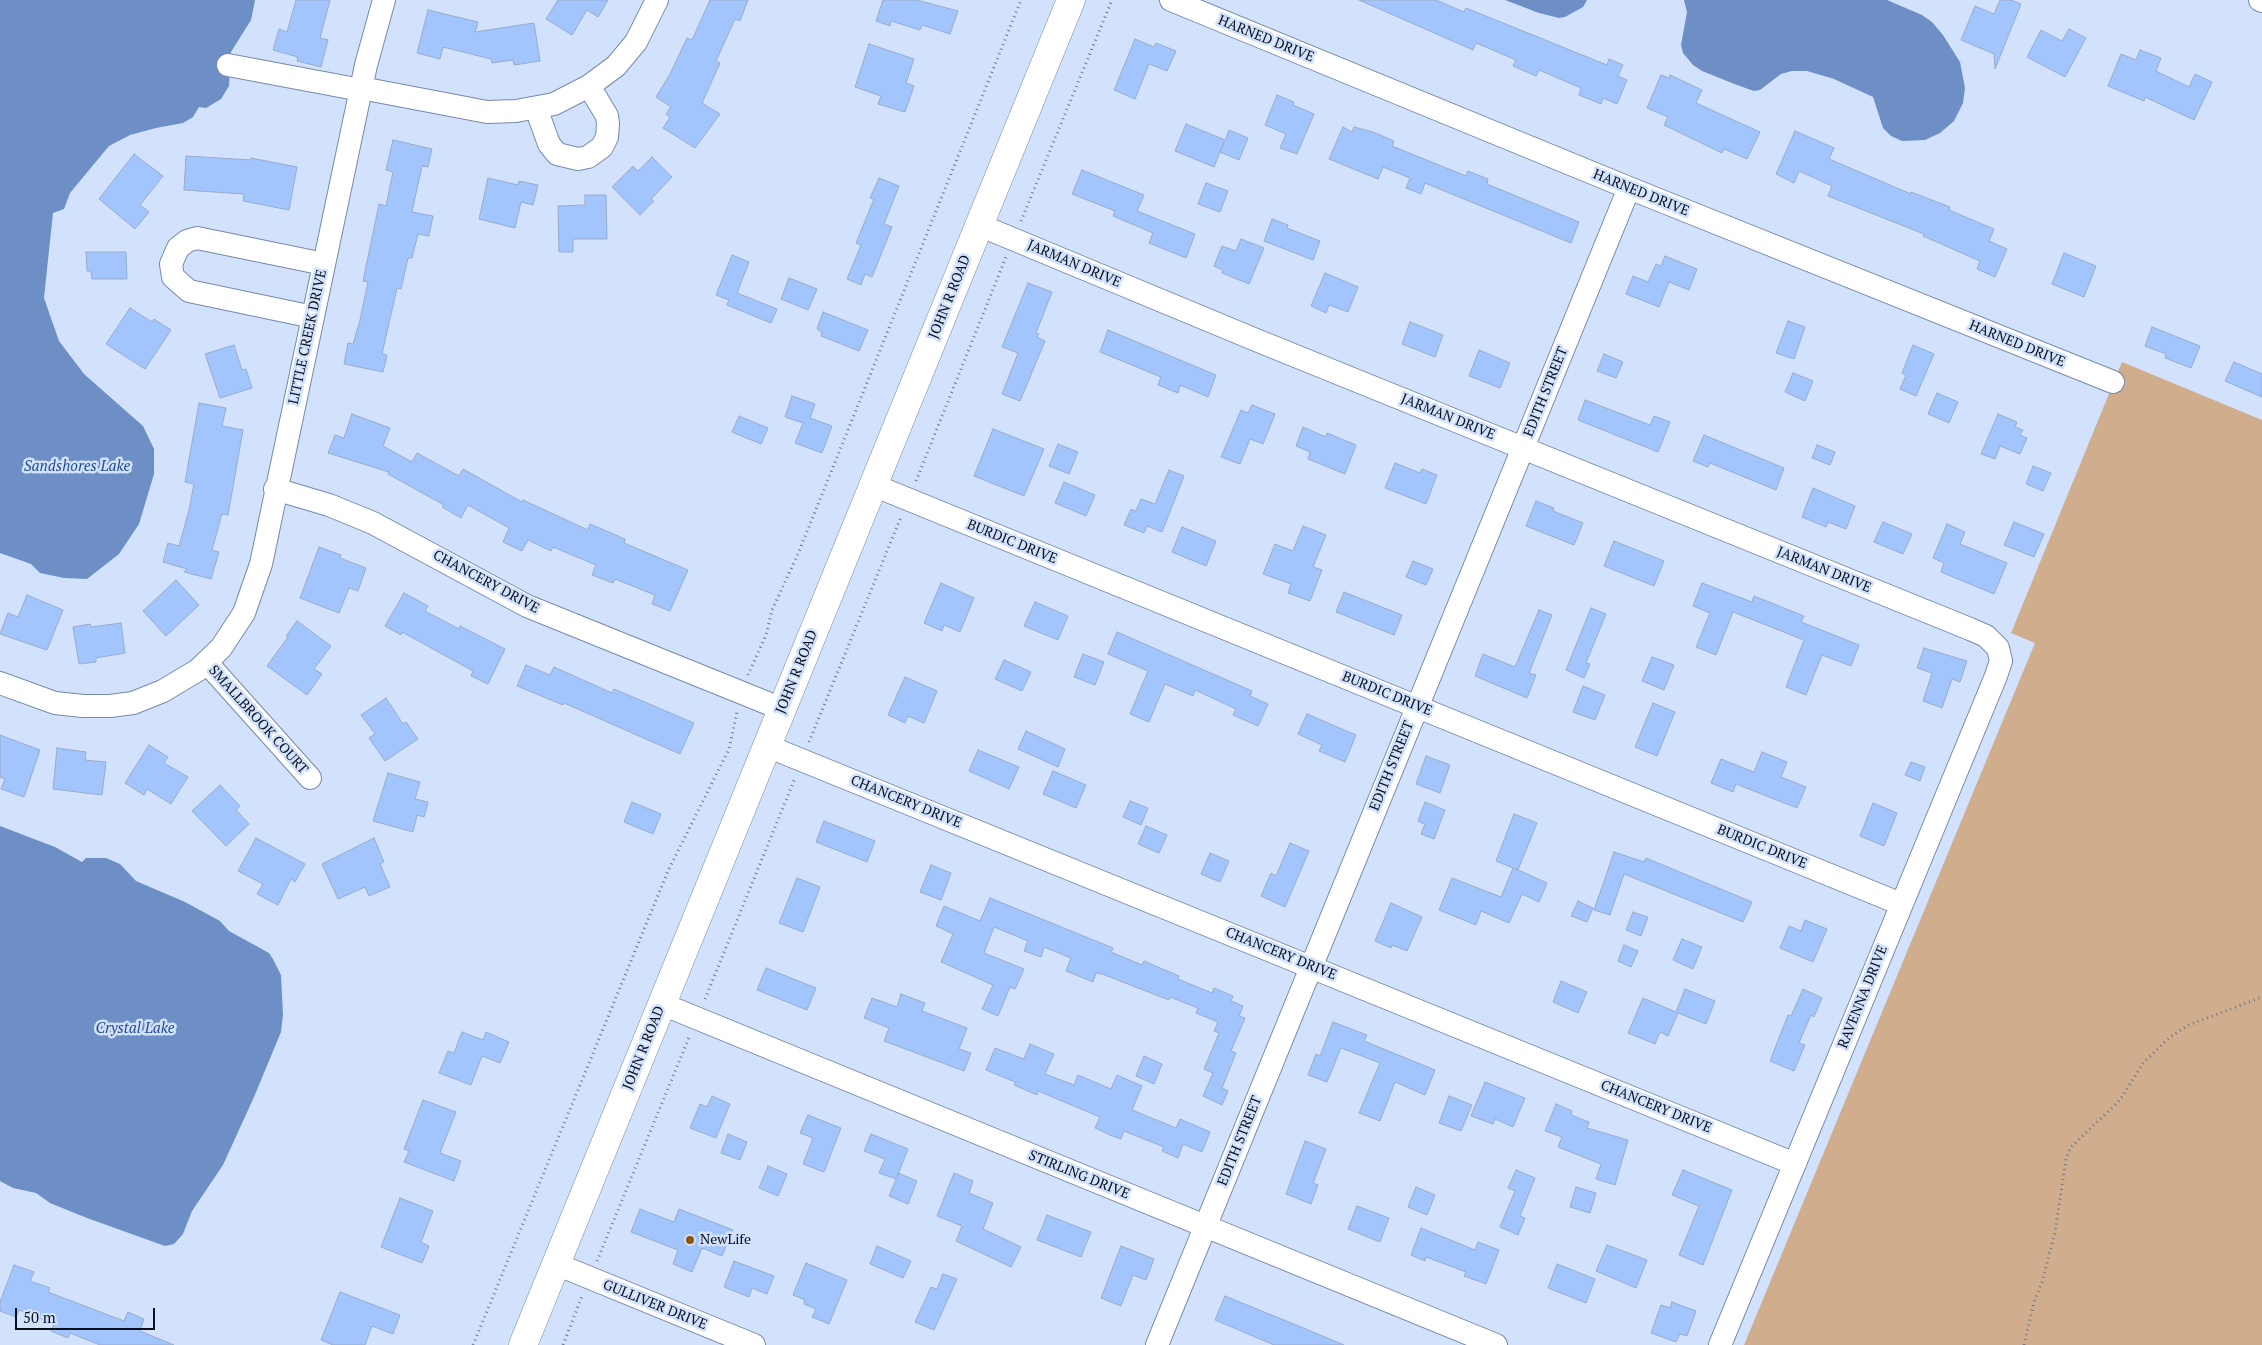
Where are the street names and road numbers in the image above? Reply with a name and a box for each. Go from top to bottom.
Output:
street label: HARNED DRIVE [1216,12,1316,66]
street label: HARNED DRIVE [1591,166,1691,220]
street label: JARMAN DRIVE [1025,237,1123,291]
street label: JOHN R ROAD [926,253,974,341]
street label: LITTLE CREEK DRIVE [286,268,330,406]
street label: HARNED DRIVE [1967,317,2067,371]
street label: EDITH STREET [1520,345,1572,439]
street label: JARMAN DRIVE [1398,390,1498,444]
street label: BURDIC DRIVE [964,516,1060,568]
street label: JARMAN DRIVE [1774,543,1874,597]
street label: CHANCERY DRIVE [430,547,542,617]
street label: JOHN R ROAD [773,628,821,716]
street label: SMALLBROOK COURT [205,662,311,778]
street label: BURDIC DRIVE [1339,668,1435,720]
street label: EDITH STREET [1366,719,1418,813]
street label: CHANCERY DRIVE [848,772,964,832]
street label: BURDIC DRIVE [1714,821,1810,873]
street label: CHANCERY DRIVE [1223,924,1339,984]
street label: RAVENNA DRIVE [1835,943,1891,1051]
street label: JOHN R ROAD [620,1004,668,1092]
street label: CHANCERY DRIVE [1598,1077,1714,1137]
street label: EDITH STREET [1214,1094,1266,1188]
street label: STIRLING DRIVE [1026,1147,1132,1203]
street label: GULLIVER DRIVE [600,1276,710,1334]

